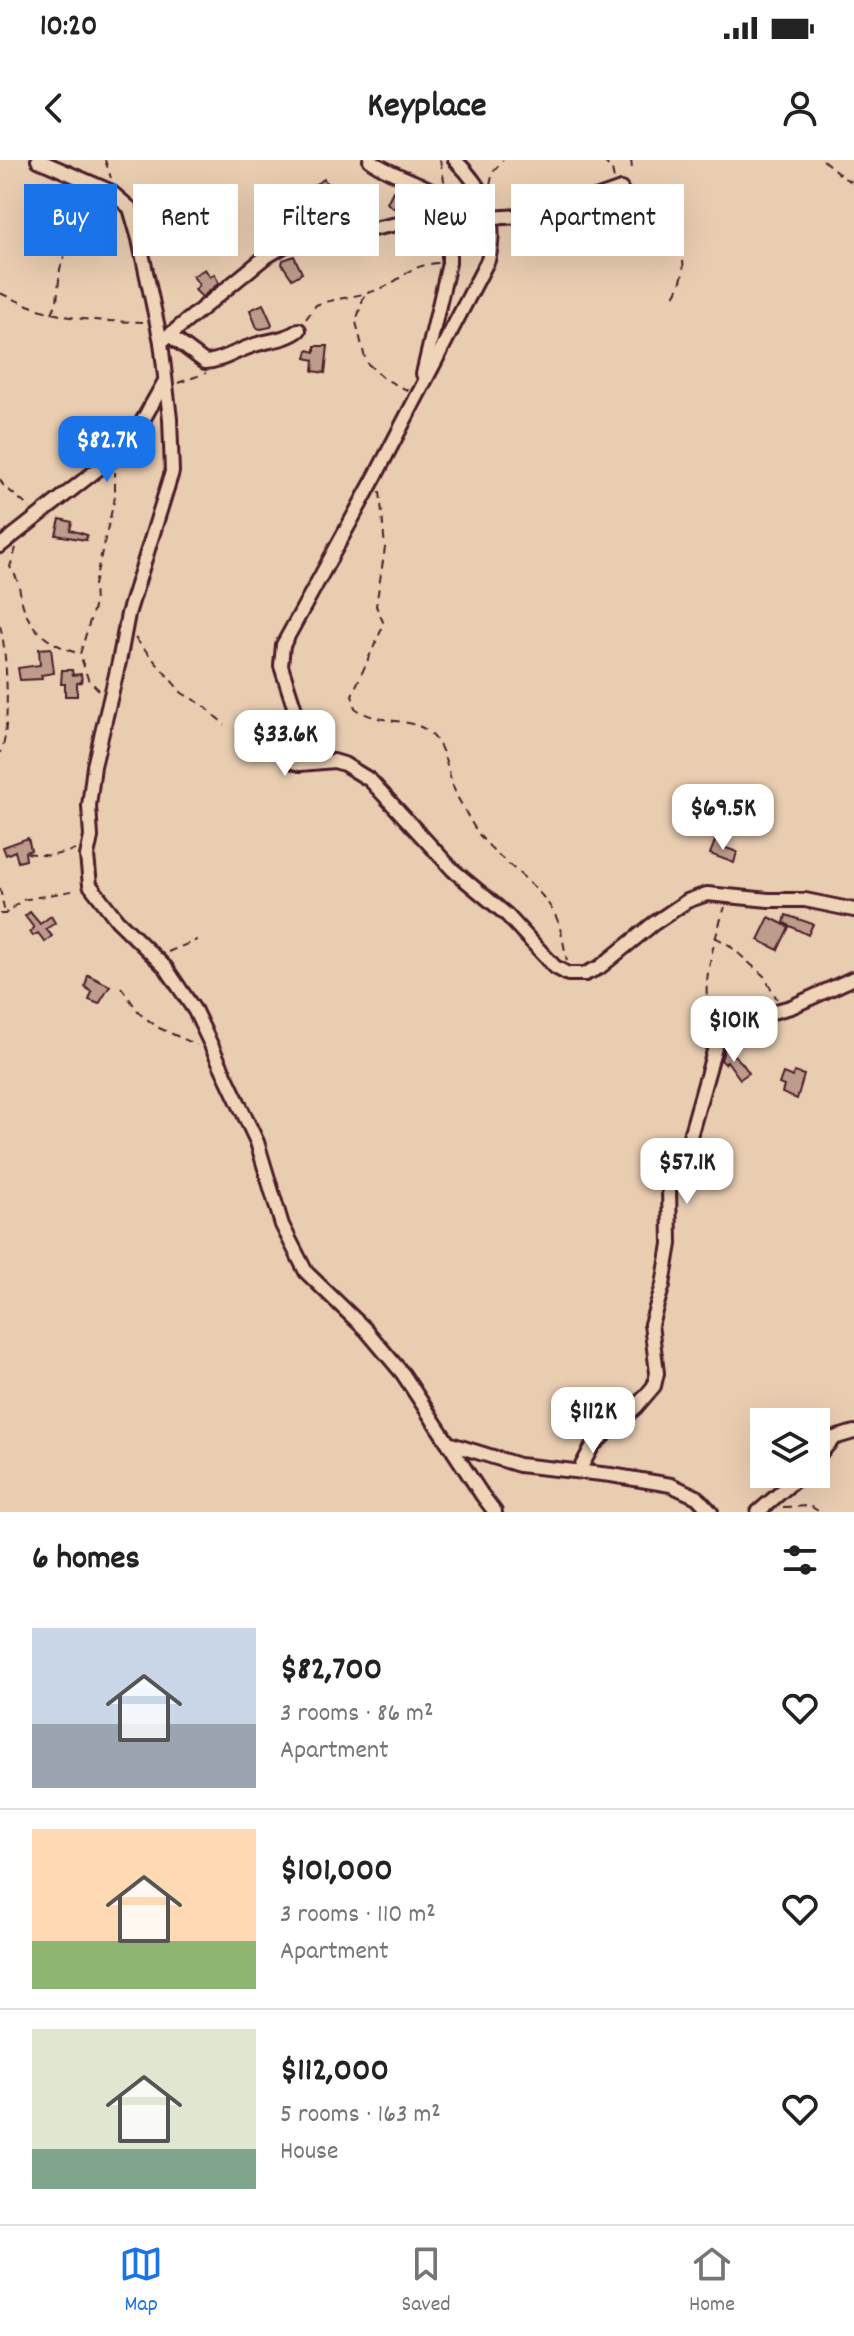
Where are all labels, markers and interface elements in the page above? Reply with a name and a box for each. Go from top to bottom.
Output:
text: 10:20 [40,7,97,50]
text: Keyplace [367,82,487,134]
icon: back [32,86,76,130]
icon: person [778,86,822,130]
chip: Buy [24,184,117,256]
chip: Rent [133,184,238,256]
chip: Filters [254,184,379,256]
chip: New [395,184,495,256]
chip: Apartment [511,184,684,256]
pin: $82.7K [42,416,172,484]
text: $82.7K [76,423,138,460]
pin: $33.6K [220,710,350,778]
text: $33.6K [252,717,318,754]
pin: $69.5K [658,784,788,852]
text: $69.5K [690,791,756,828]
pin: $101K [678,996,790,1064]
text: $101K [709,1003,759,1040]
pin: $57.1K [622,1138,752,1206]
text: $57.1K [658,1145,716,1182]
pin: $112K [537,1387,649,1455]
text: $112K [569,1394,617,1431]
map controls [750,1408,830,1488]
button: layers [750,1408,830,1488]
text: 6 homes [32,1536,140,1585]
icon: filters [778,1538,822,1582]
text: $82,700 [280,1647,382,1696]
icon: home [96,1660,192,1756]
icon: heart [778,1686,822,1730]
text: 3 rooms · 86 m² [280,1696,433,1733]
text: Apartment [280,1733,389,1770]
text: $101,000 [280,1848,393,1897]
icon: home [96,1861,192,1957]
icon: heart [778,1887,822,1931]
text: 3 rooms · 110 m² [280,1897,436,1934]
text: Apartment [280,1934,389,1971]
text: $112,000 [280,2048,389,2097]
icon: home [96,2061,192,2157]
icon: heart [778,2087,822,2131]
text: 5 rooms · 163 m² [280,2097,441,2134]
text: House [280,2134,338,2171]
tab: Map [119,2242,163,2321]
tab: Saved [401,2242,451,2321]
tab: Home [689,2242,735,2321]

